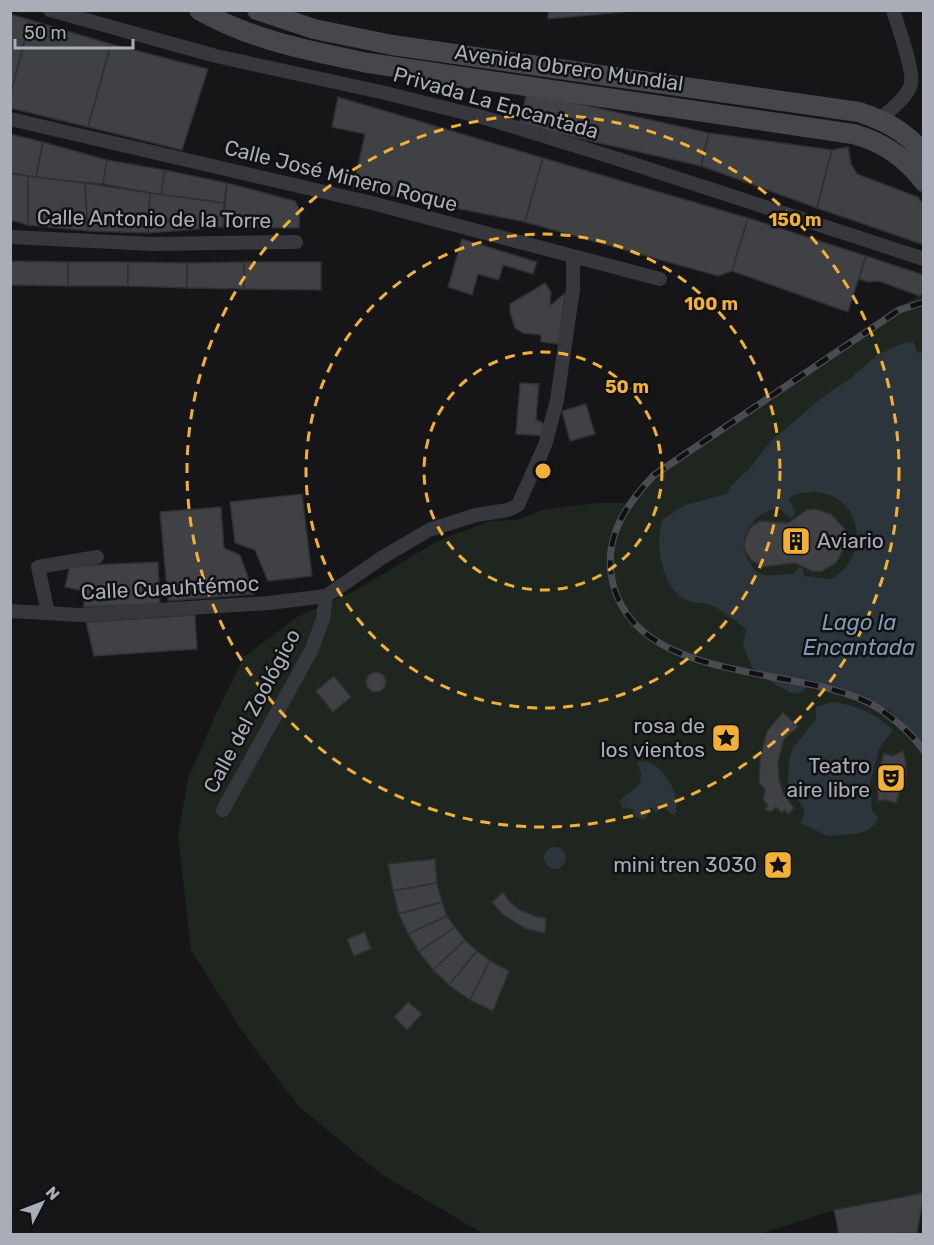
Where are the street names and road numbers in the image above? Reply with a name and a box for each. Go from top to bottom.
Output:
street label: Avenida Obrero Mundial [453,39,685,96]
street label: Privada La Encantada [391,61,602,144]
street label: Calle José Minero Roque [222,134,460,217]
street label: Calle Antonio de la Torre [37,204,271,233]
street label: Calle Cuauhtémoc [80,570,260,605]
street label: Calle del Zoológico [198,625,305,797]

